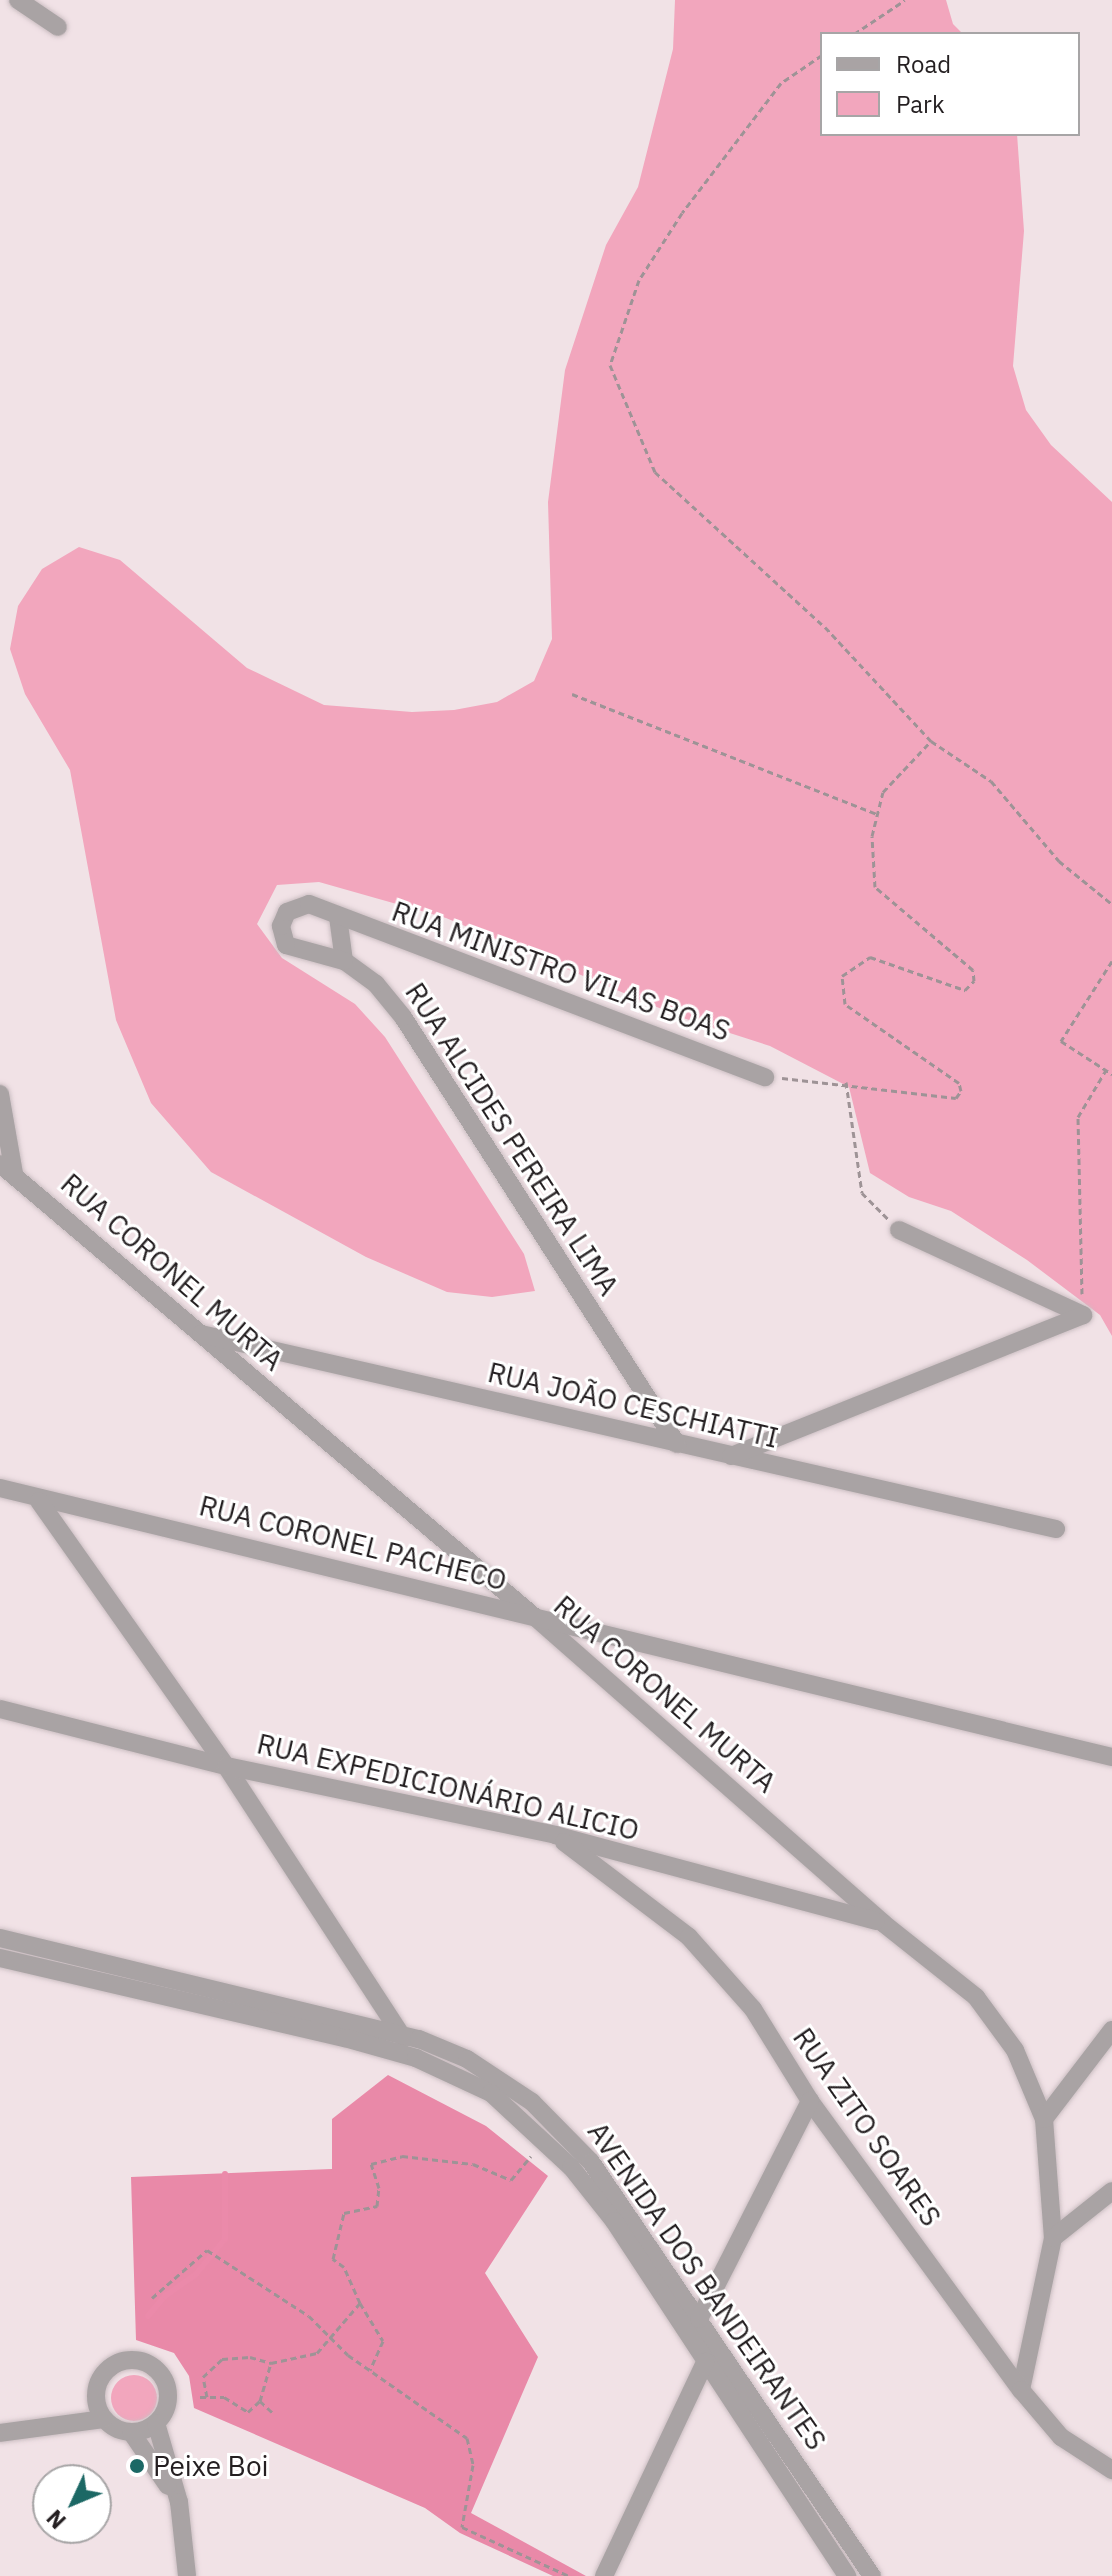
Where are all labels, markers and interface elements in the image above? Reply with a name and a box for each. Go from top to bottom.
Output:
legend [820,32,1080,136]
text: Road [896,48,951,80]
text: Park [896,88,945,120]
street label: RUA MINISTRO VILAS BOAS [387,894,735,1048]
street label: RUA ALCIDES PEREIRA LIMA [398,977,626,1301]
street label: RUA CORONEL MURTA [54,1167,290,1377]
street label: RUA JOÃO CESCHIATTI [485,1355,781,1455]
street label: RUA CORONEL PACHECO [196,1489,510,1597]
street label: RUA CORONEL MURTA [547,1589,783,1799]
street label: RUA EXPEDICIONÁRIO ALICIO [254,1727,642,1847]
street label: RUA ZITO SOARES [786,2022,948,2232]
street label: AVENIDA DOS BANDEIRANTES [581,2116,833,2456]
place label: Peixe Boi [153,2449,269,2483]
marker: Peixe Boi [128,2457,146,2475]
north arrow [32,2464,112,2544]
text: N [40,2504,72,2535]

